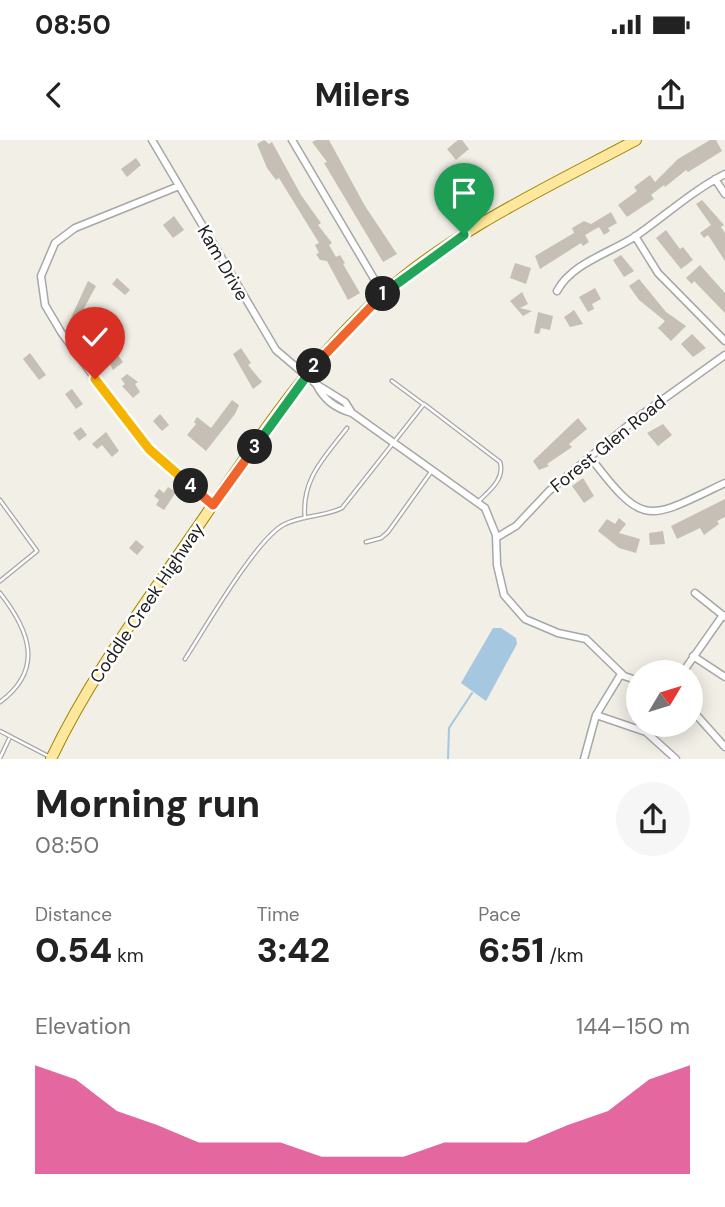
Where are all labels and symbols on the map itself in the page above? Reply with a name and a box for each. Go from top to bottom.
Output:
pin [434,163,494,235]
street label: Kam Drive [192,221,254,305]
pin: 1 [366,276,400,312]
pin [65,307,125,379]
pin: 2 [296,348,332,384]
street label: Forest Glen Road [545,390,671,498]
pin: 3 [238,430,272,464]
pin: 4 [174,468,208,504]
street label: Coddle Creek Highway [84,518,210,688]
north arrow [626,660,704,737]

